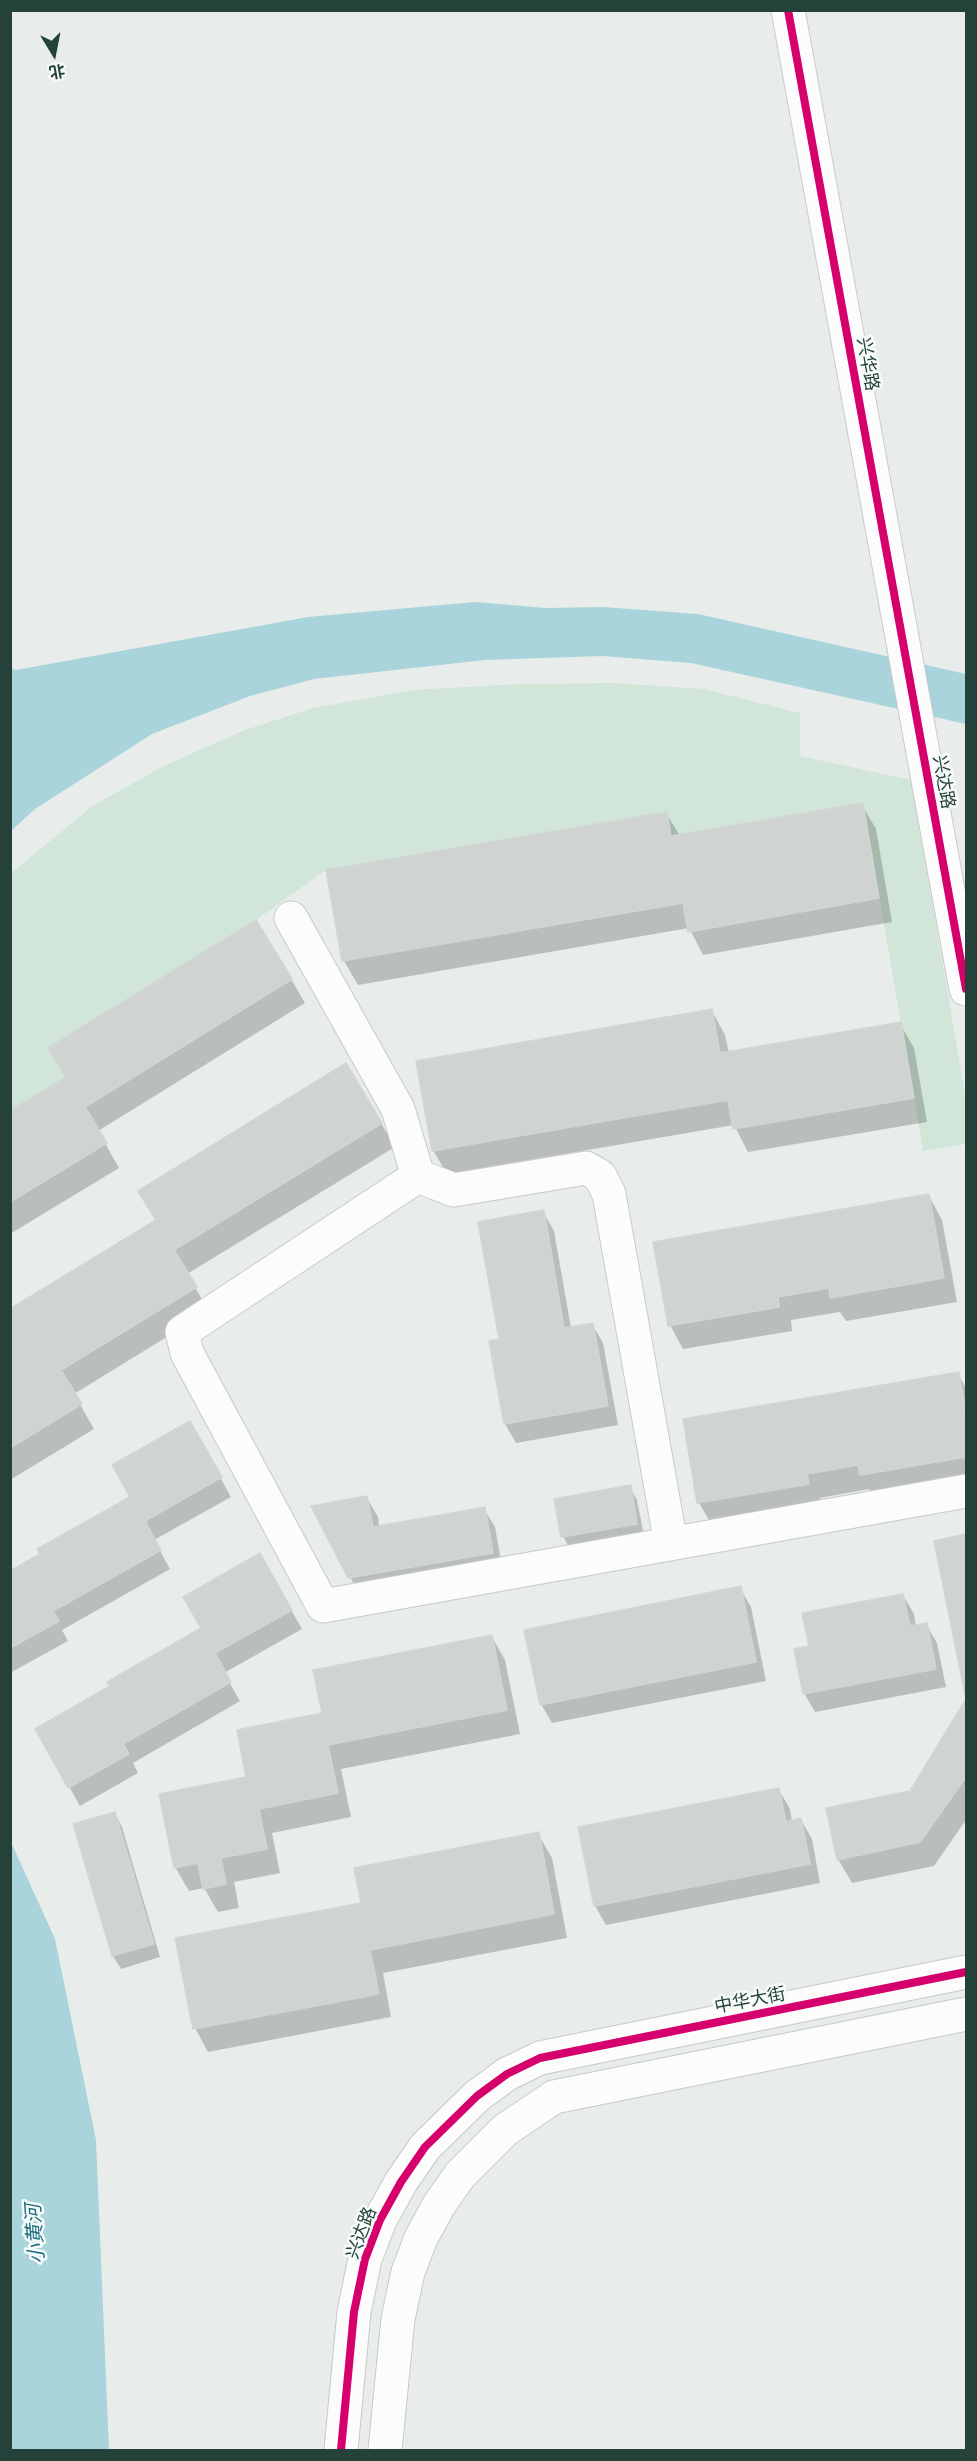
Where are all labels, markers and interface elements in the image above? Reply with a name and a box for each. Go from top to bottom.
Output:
north arrow [24,24,84,84]
text: 北 [48,61,67,83]
street label: 兴华路 [853,336,883,392]
street label: 兴达路 [929,754,959,810]
street label: 中华大街 [713,1983,787,2017]
water label: 小黄河 [21,2203,49,2265]
street label: 兴达路 [341,2204,381,2262]

